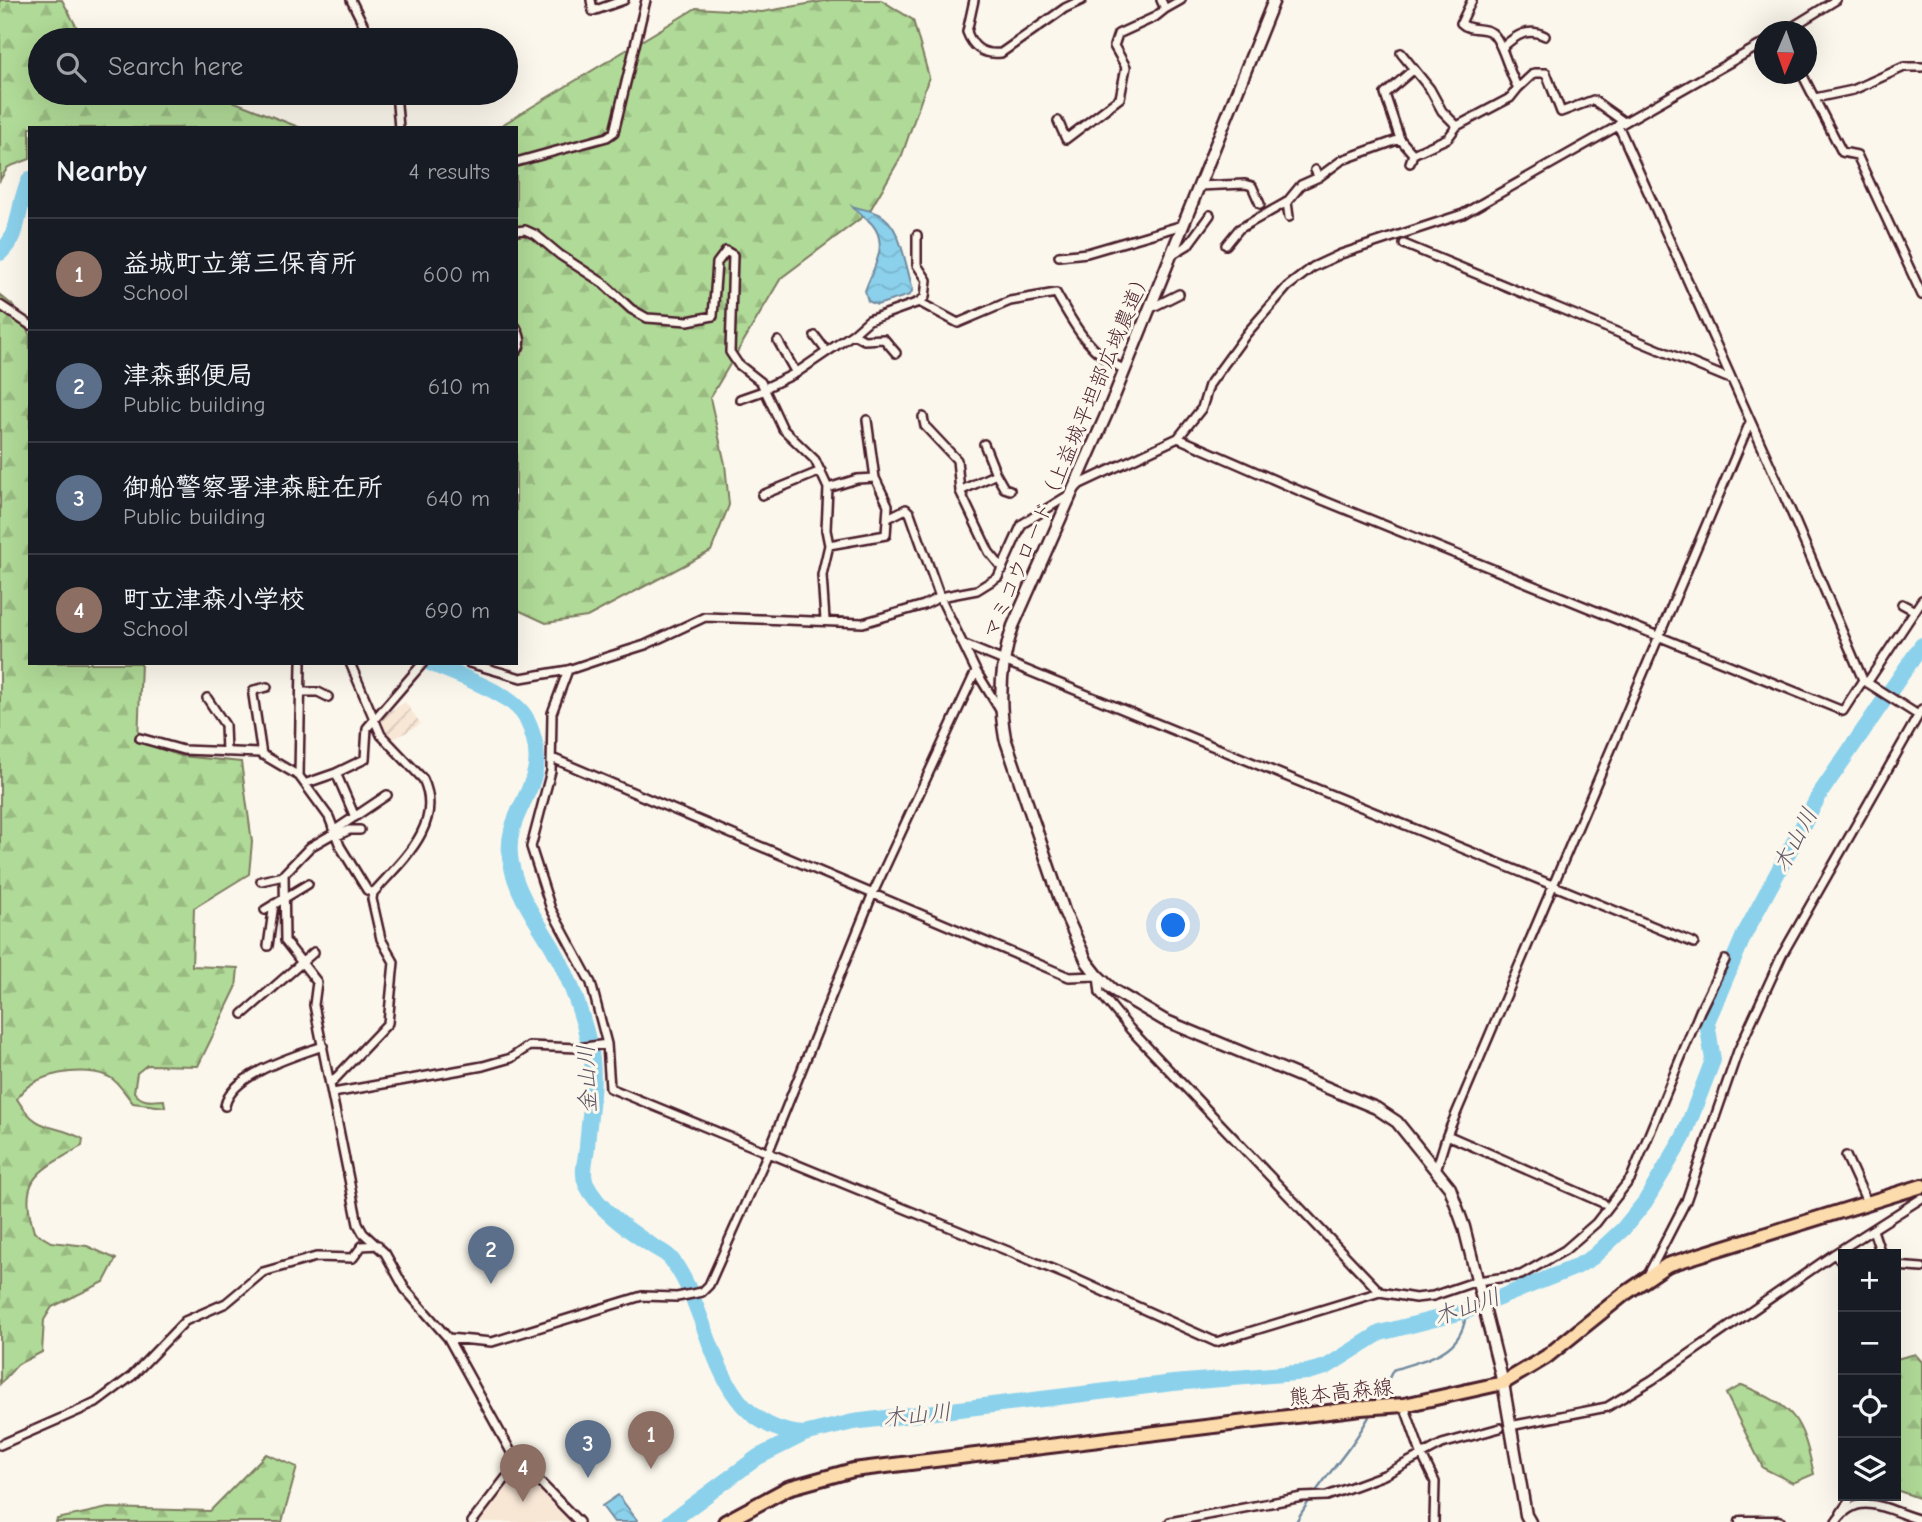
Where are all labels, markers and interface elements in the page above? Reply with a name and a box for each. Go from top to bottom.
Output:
north arrow [1754,21,1817,84]
search box [28,28,518,105]
icon: search [52,48,90,86]
text: Search here [108,52,243,82]
text: Nearby [56,154,147,189]
text: 4 results [408,158,490,185]
text: 益城町立第三保育所 [123,249,357,279]
text: 1 [74,261,84,288]
text: 600 m [423,261,490,288]
street label: マミコウロード（上益城平坦部広域農道） [978,266,1156,642]
text: School [123,279,188,306]
text: 津森郵便局 [123,361,253,391]
text: 2 [73,373,85,400]
text: 610 m [428,373,490,400]
text: Public building [123,391,266,418]
text: 御船警察署津森駐在所 [123,473,383,503]
text: 3 [73,485,85,512]
text: 640 m [426,485,490,512]
text: Public building [123,503,266,530]
text: 町立津森小学校 [123,585,305,615]
text: 4 [74,597,84,624]
text: 690 m [425,597,490,624]
text: School [123,615,188,642]
water label: 木山川 [1767,803,1823,877]
your location [1156,908,1190,942]
water label: 金山川 [572,1044,602,1114]
pin: 2 [468,1226,514,1284]
map controls [1838,1249,1901,1501]
button: + [1838,1249,1901,1312]
water label: 木山川 [1430,1283,1504,1331]
button: − [1838,1312,1901,1375]
street label: 熊本高森線 [1288,1375,1394,1409]
button: locate [1838,1375,1901,1438]
water label: 木山川 [881,1398,953,1432]
pin: 1 [628,1411,674,1469]
pin: 3 [565,1420,611,1478]
button: layers [1838,1438,1901,1501]
pin: 4 [500,1444,546,1502]

